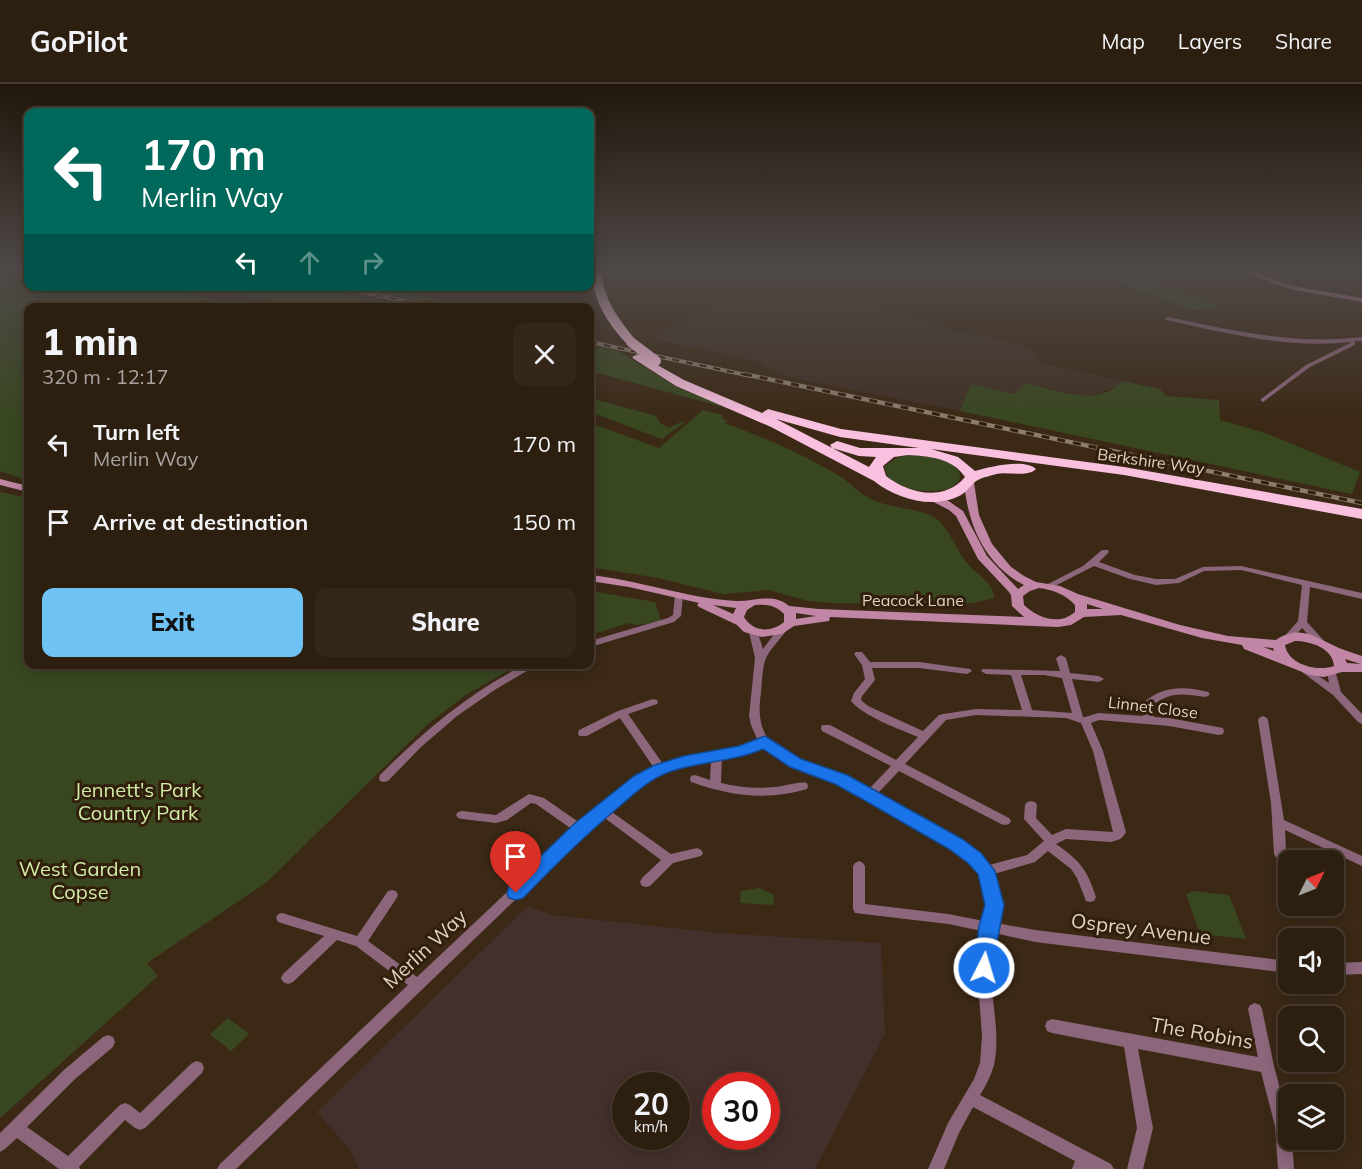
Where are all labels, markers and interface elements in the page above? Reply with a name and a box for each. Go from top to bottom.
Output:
text: GoPilot [30,24,128,59]
text: Map [1102,28,1145,54]
text: Layers [1178,28,1242,54]
text: Share [1275,28,1332,54]
text: 170 m [141,128,266,181]
icon: left [42,132,120,210]
text: Merlin Way [141,180,283,214]
icon: left [230,246,263,279]
icon: ahead [293,246,326,279]
icon: right [356,246,389,279]
text: 1 min [42,319,138,364]
button: close [513,323,576,386]
text: 320 m · 12:17 [42,364,168,389]
text: Turn left [93,418,180,446]
icon: left [42,428,75,461]
text: 170 m [511,430,576,458]
street label: Berkshire Way [1096,444,1206,478]
text: Merlin Way [93,446,198,471]
icon: arrive [42,506,75,539]
text: Arrive at destination [93,508,308,536]
text: 150 m [511,508,576,536]
button: Exit [42,588,303,657]
button: Share [315,588,576,657]
street label: Peacock Lane [862,590,964,610]
street label: Linnet Close [1107,692,1199,722]
park label: Jennett's Park Country Park [74,777,202,825]
pin [490,831,541,893]
icon: arrive [499,840,532,873]
north arrow [1278,850,1344,916]
map controls [1278,850,1344,1150]
park label: West Garden Copse [19,856,141,904]
street label: Merlin Way [378,903,472,994]
street label: Osprey Avenue [1070,908,1212,949]
button: sound [1278,928,1344,994]
position arrow [952,936,1016,1000]
button: search [1278,1006,1344,1072]
street label: The Robins [1149,1011,1255,1054]
speed limit sign: 30 [702,1072,780,1150]
button: layers [1278,1084,1344,1150]
text: 20 [633,1085,669,1123]
text: km/h [634,1117,668,1136]

